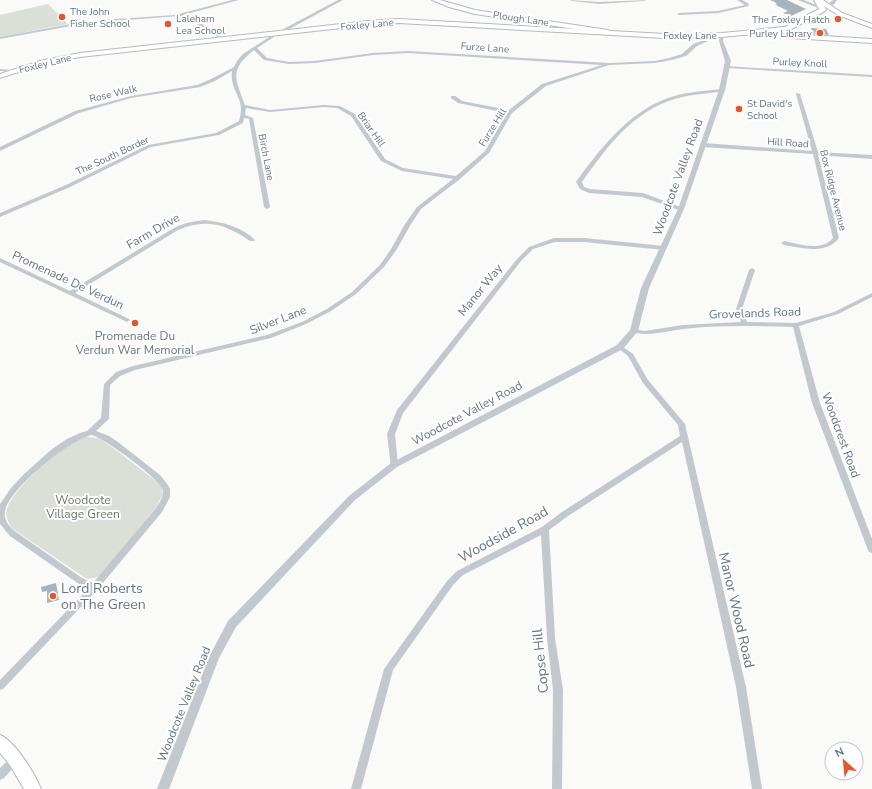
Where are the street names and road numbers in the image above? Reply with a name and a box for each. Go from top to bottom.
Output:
street label: Plough Lane [492,8,550,30]
street label: Foxley Lane [340,16,394,34]
street label: Foxley Lane [663,29,717,43]
street label: Furze Lane [460,39,510,57]
street label: Foxley Lane [18,51,73,77]
street label: Purley Knoll [772,55,828,71]
street label: Rose Walk [88,81,139,106]
street label: Furze Hill [476,106,510,149]
street label: Briar Hill [354,109,388,150]
street label: Woodcote Valley Road [649,116,707,238]
street label: The South Border [74,133,152,179]
street label: Birch Lane [255,133,277,182]
street label: Hill Road [767,135,809,151]
street label: Box Ridge Avenue [816,148,850,232]
street label: Farm Drive [124,209,182,253]
street label: Promenade De Verdun [9,247,127,313]
street label: Manor Way [454,260,506,319]
street label: Silver Lane [247,302,309,338]
street label: Grovelands Road [708,303,802,323]
street label: Woodcote Valley Road [409,377,525,449]
street label: Woodcrest Road [818,390,864,480]
street label: Woodside Road [455,502,552,567]
street label: Manor Wood Road [714,550,759,670]
street label: Copse Hill [528,627,553,694]
street label: Woodcote Valley Road [154,644,214,764]

